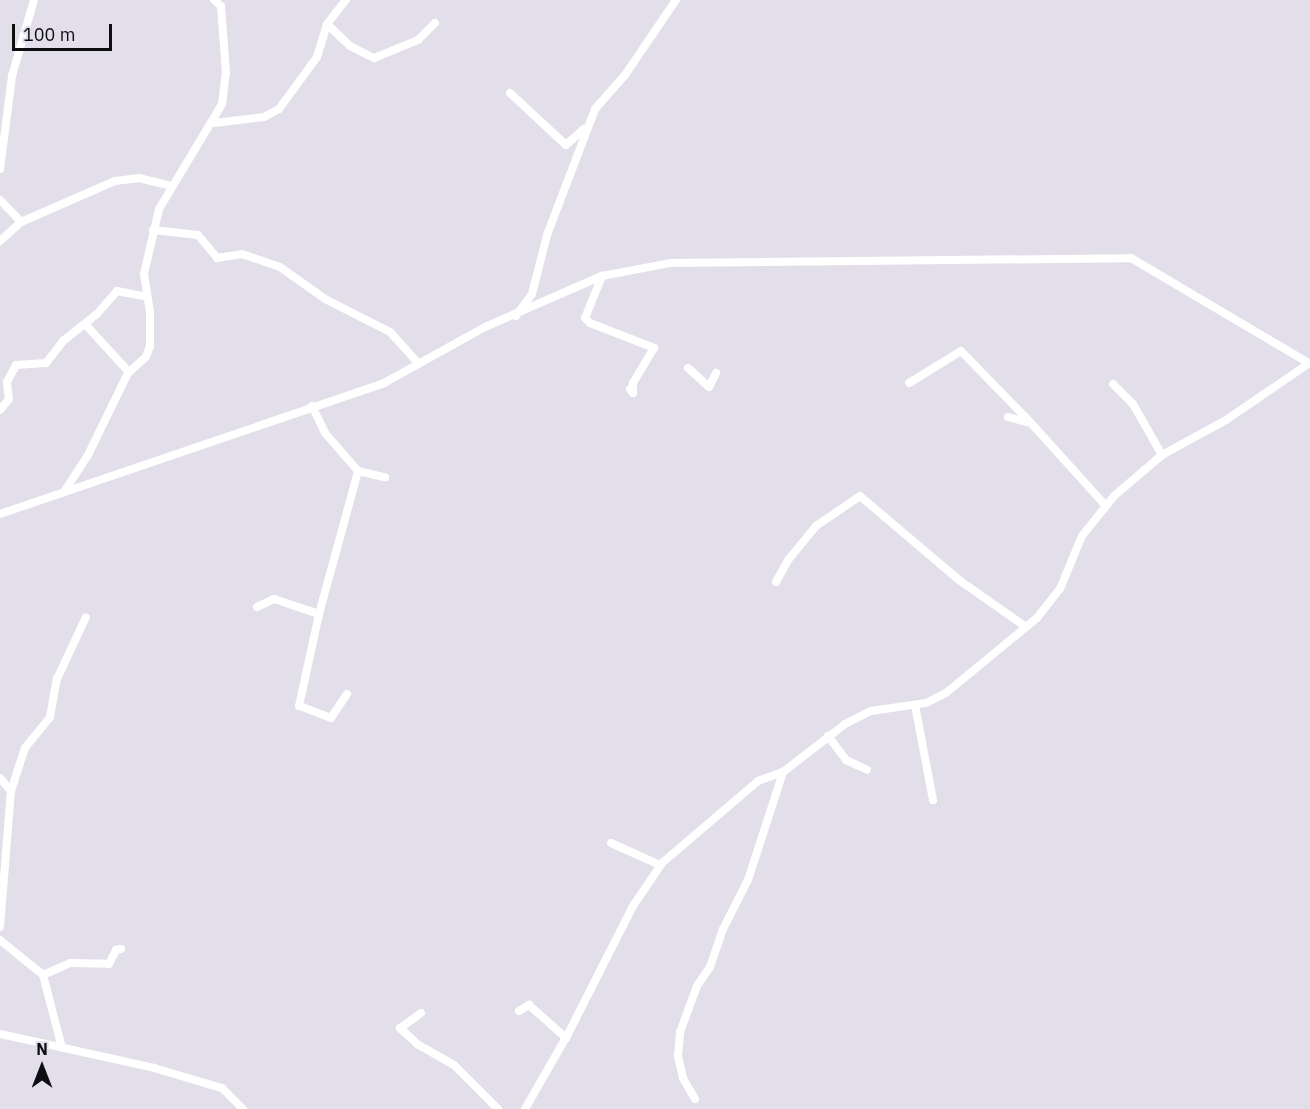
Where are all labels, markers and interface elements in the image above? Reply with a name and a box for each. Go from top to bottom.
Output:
scale bar [15,12,116,50]
text: 100 m [23,23,75,46]
north arrow [12,1037,72,1097]
text: N [36,1039,48,1059]

